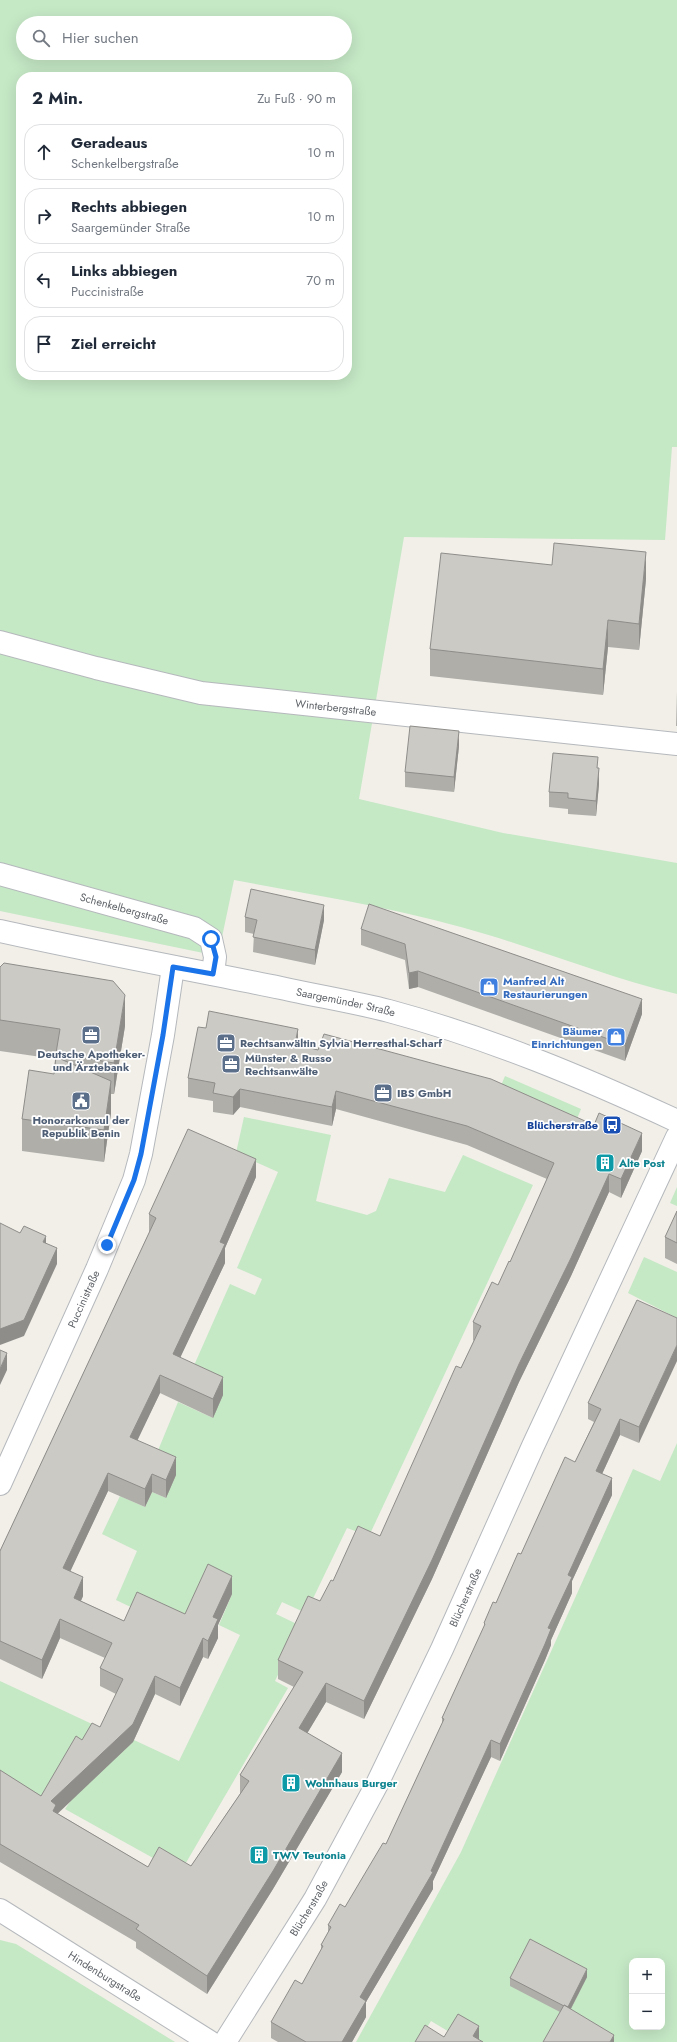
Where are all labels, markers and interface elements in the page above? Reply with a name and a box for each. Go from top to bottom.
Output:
search box [16,16,352,60]
icon: search [30,27,52,49]
text: Hier suchen [62,27,139,49]
text: 2 Min. [32,86,83,110]
text: Zu Fuß · 90 m [257,89,336,108]
text: Geradeaus [71,132,147,154]
icon: ahead [33,141,55,163]
text: 10 m [307,143,335,162]
text: Schenkelbergstraße [71,154,179,173]
text: Rechts abbiegen [71,196,187,218]
icon: right [33,205,55,227]
text: 10 m [307,207,335,226]
text: Saargemünder Straße [71,218,190,237]
text: Links abbiegen [71,260,177,282]
icon: left [33,269,55,291]
text: 70 m [306,271,335,290]
text: Puccinistraße [71,282,144,301]
icon: arrive [33,333,55,355]
text: Ziel erreicht [71,333,156,355]
street label: Winterbergstraße [294,695,378,720]
street label: Schenkelbergstraße [78,889,171,929]
route start [202,930,220,948]
place label: Manfred Alt Restaurierungen [503,973,588,1002]
shop icon: Manfred Alt Restaurierungen [478,976,500,998]
street label: Saargemünder Straße [295,983,398,1020]
place label: Bäumer Einrichtungen [531,1023,602,1052]
office icon: Deutsche Apotheker- und Ärztebank [80,1024,102,1046]
shop icon: Bäumer Einrichtungen [605,1026,627,1048]
office icon: Rechtsanwältin Sylvia Herresthal-Scharf [215,1032,237,1054]
place label: Rechtsanwältin Sylvia Herresthal-Scharf [240,1035,443,1051]
place label: Deutsche Apotheker- und Ärztebank [37,1046,145,1075]
place label: Münster & Russo Rechtsanwälte [245,1050,332,1079]
office icon: Münster & Russo Rechtsanwälte [220,1053,242,1075]
office icon: IBS GmbH [372,1082,394,1104]
place label: IBS GmbH [397,1085,451,1101]
public building icon: Honorarkonsul der Republik Benin [70,1090,92,1112]
place label: Honorarkonsul der Republik Benin [32,1112,130,1141]
bus stop icon: Blücherstraße [601,1114,623,1136]
place label: Blücherstraße [527,1117,598,1133]
building icon: Alte Post [594,1152,616,1174]
place label: Alte Post [618,1155,665,1171]
route end [98,1236,116,1254]
street label: Puccinistraße [64,1267,104,1330]
street label: Blücherstraße [445,1565,485,1629]
building icon: Wohnhaus Burger [280,1772,302,1794]
place label: Wohnhaus Burger [305,1775,398,1791]
building icon: TWV Teutonia [248,1844,270,1866]
place label: TWV Teutonia [273,1847,346,1863]
street label: Blücherstraße [286,1877,332,1939]
street label: Hindenburgstraße [65,1947,145,2005]
map controls [629,1958,665,2030]
button: + [629,1958,665,1994]
button: − [629,1994,665,2030]

